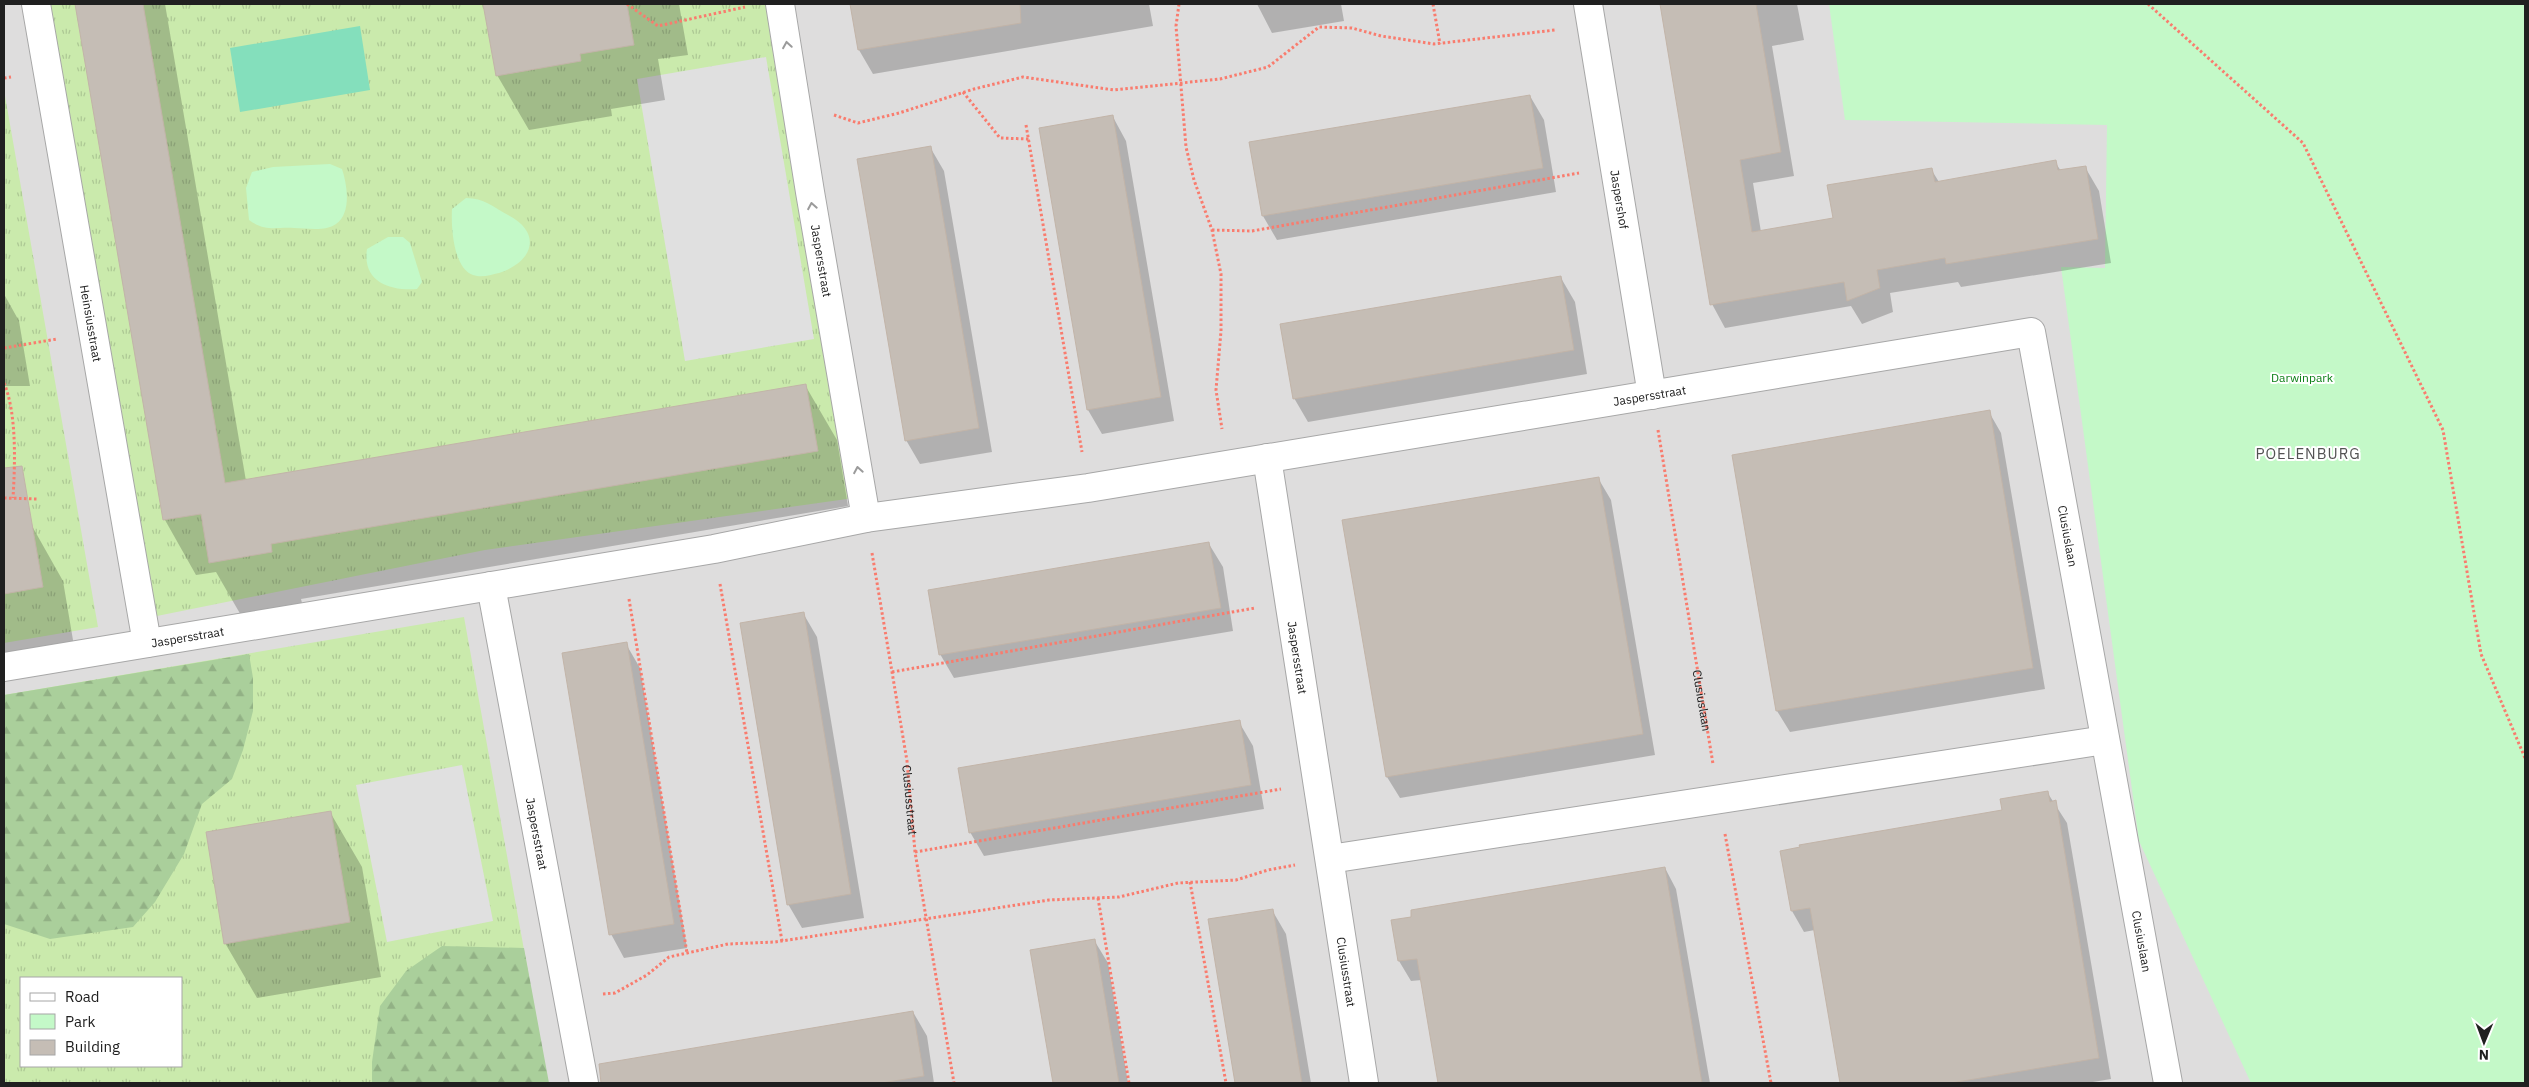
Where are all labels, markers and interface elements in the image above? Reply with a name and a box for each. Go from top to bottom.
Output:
one-way arrow [782,41,792,50]
street label: Jaspershof [1608,169,1632,230]
one-way arrow [808,202,818,210]
street label: Jaspersstraat [808,223,835,298]
street label: Heinsiusstraat [77,284,105,363]
park label: Darwinpark [2271,370,2334,385]
street label: Jaspersstraat [1612,382,1687,409]
district label: POELENBURG [2255,444,2361,463]
one-way arrow [853,465,863,474]
street label: Clusiuslaan [2055,504,2081,568]
street label: Jaspersstraat [1285,620,1311,695]
street label: Jaspersstraat [150,623,225,650]
street label: Clusiuslaan [1690,669,1715,732]
street label: Clusiusstraat [900,764,921,836]
street label: Jaspersstraat [523,796,551,871]
street label: Clusiuslaan [2129,909,2155,973]
street label: Clusiusstraat [1334,936,1360,1008]
legend [20,977,182,1067]
text: Road [65,987,100,1006]
text: Park [65,1012,95,1031]
north arrow [2459,1017,2509,1067]
text: Building [65,1037,120,1056]
text: N [2479,1046,2489,1064]

